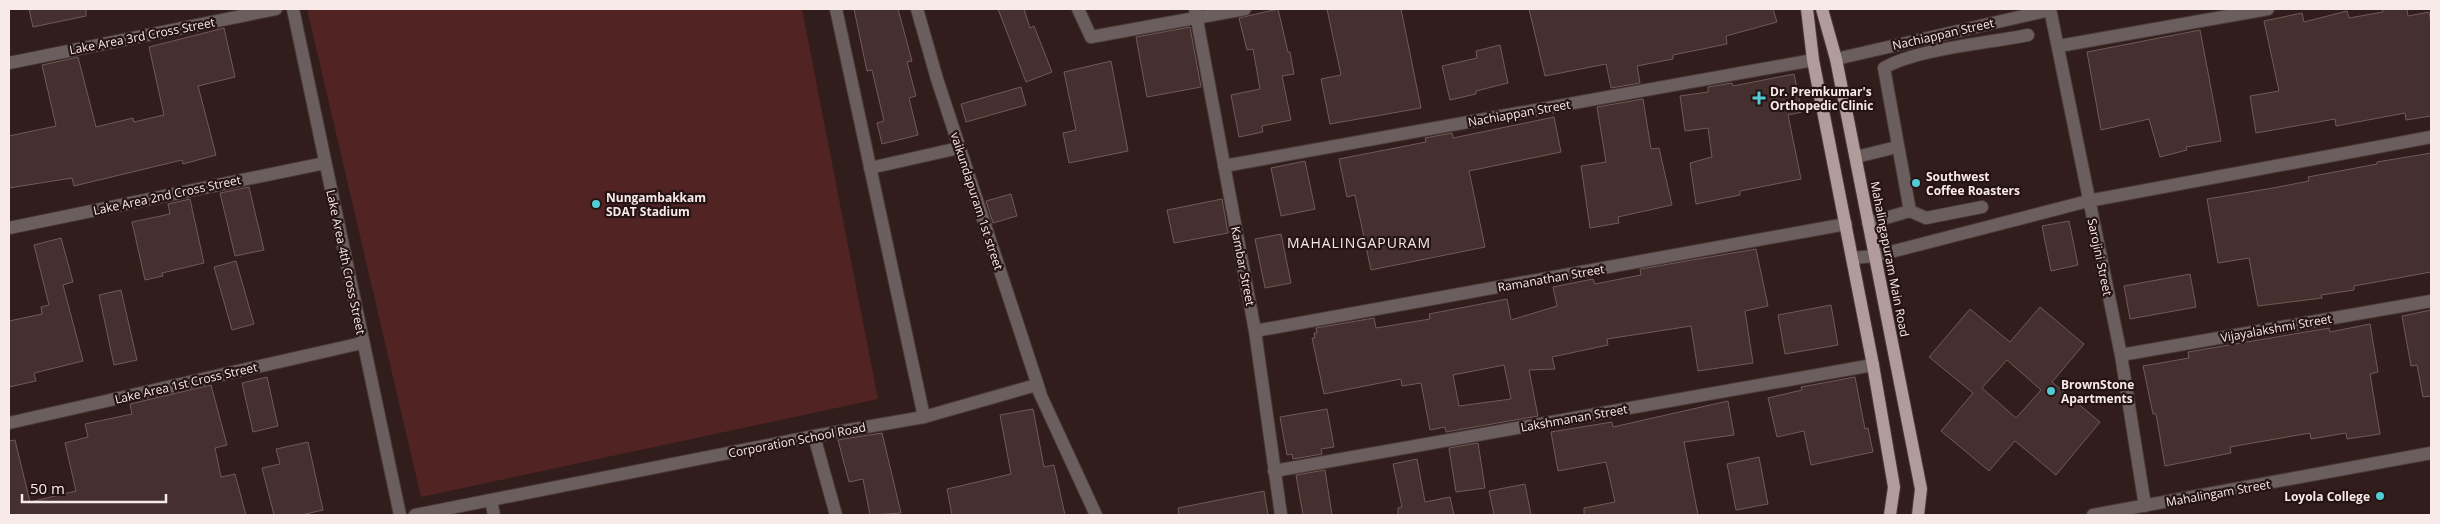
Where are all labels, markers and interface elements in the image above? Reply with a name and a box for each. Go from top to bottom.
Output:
street label: Lake Area 3rd Cross Street [68,14,216,58]
street label: Nachiappan Street [1890,14,1996,54]
place label: Dr. Premkumar's Orthopedic Clinic [1770,83,1873,114]
marker: Dr. Premkumar's Orthopedic Clinic [1752,91,1766,105]
street label: Nachiappan Street [1466,96,1572,130]
street label: vaikundapuram 1st street [947,130,1007,272]
place label: Southwest Coffee Roasters [1926,168,2020,199]
street label: Lake Area 2nd Cross Street [92,171,242,219]
marker: Southwest Coffee Roasters [1910,177,1922,189]
street label: Mahalingapuram Main Road [1867,180,1913,338]
street label: Lake Area 4th Cross Street [322,188,370,336]
place label: Nungambakkam SDAT Stadium [606,189,706,220]
marker: Nungambakkam SDAT Stadium [590,198,602,210]
street label: Sarojini Street [2084,217,2116,297]
street label: Kambar Street [1227,225,1259,307]
district label: MAHALINGAPURAM [1287,233,1431,252]
street label: Ramanathan Street [1496,260,1606,296]
street label: Vijayalakshmi Street [2219,310,2333,346]
street label: Lake Area 1st Cross Street [113,358,259,408]
place label: BrownStone Apartments [2061,376,2134,407]
marker: BrownStone Apartments [2045,385,2057,397]
street label: Lakshmanan Street [1519,400,1629,436]
street label: Corporation School Road [727,418,867,462]
scale bar [22,472,166,504]
street label: Mahalingam Street [2164,475,2272,511]
text: 50 m [30,478,65,498]
place label: Loyola College [2284,488,2370,505]
marker: Loyola College [2374,490,2386,502]

